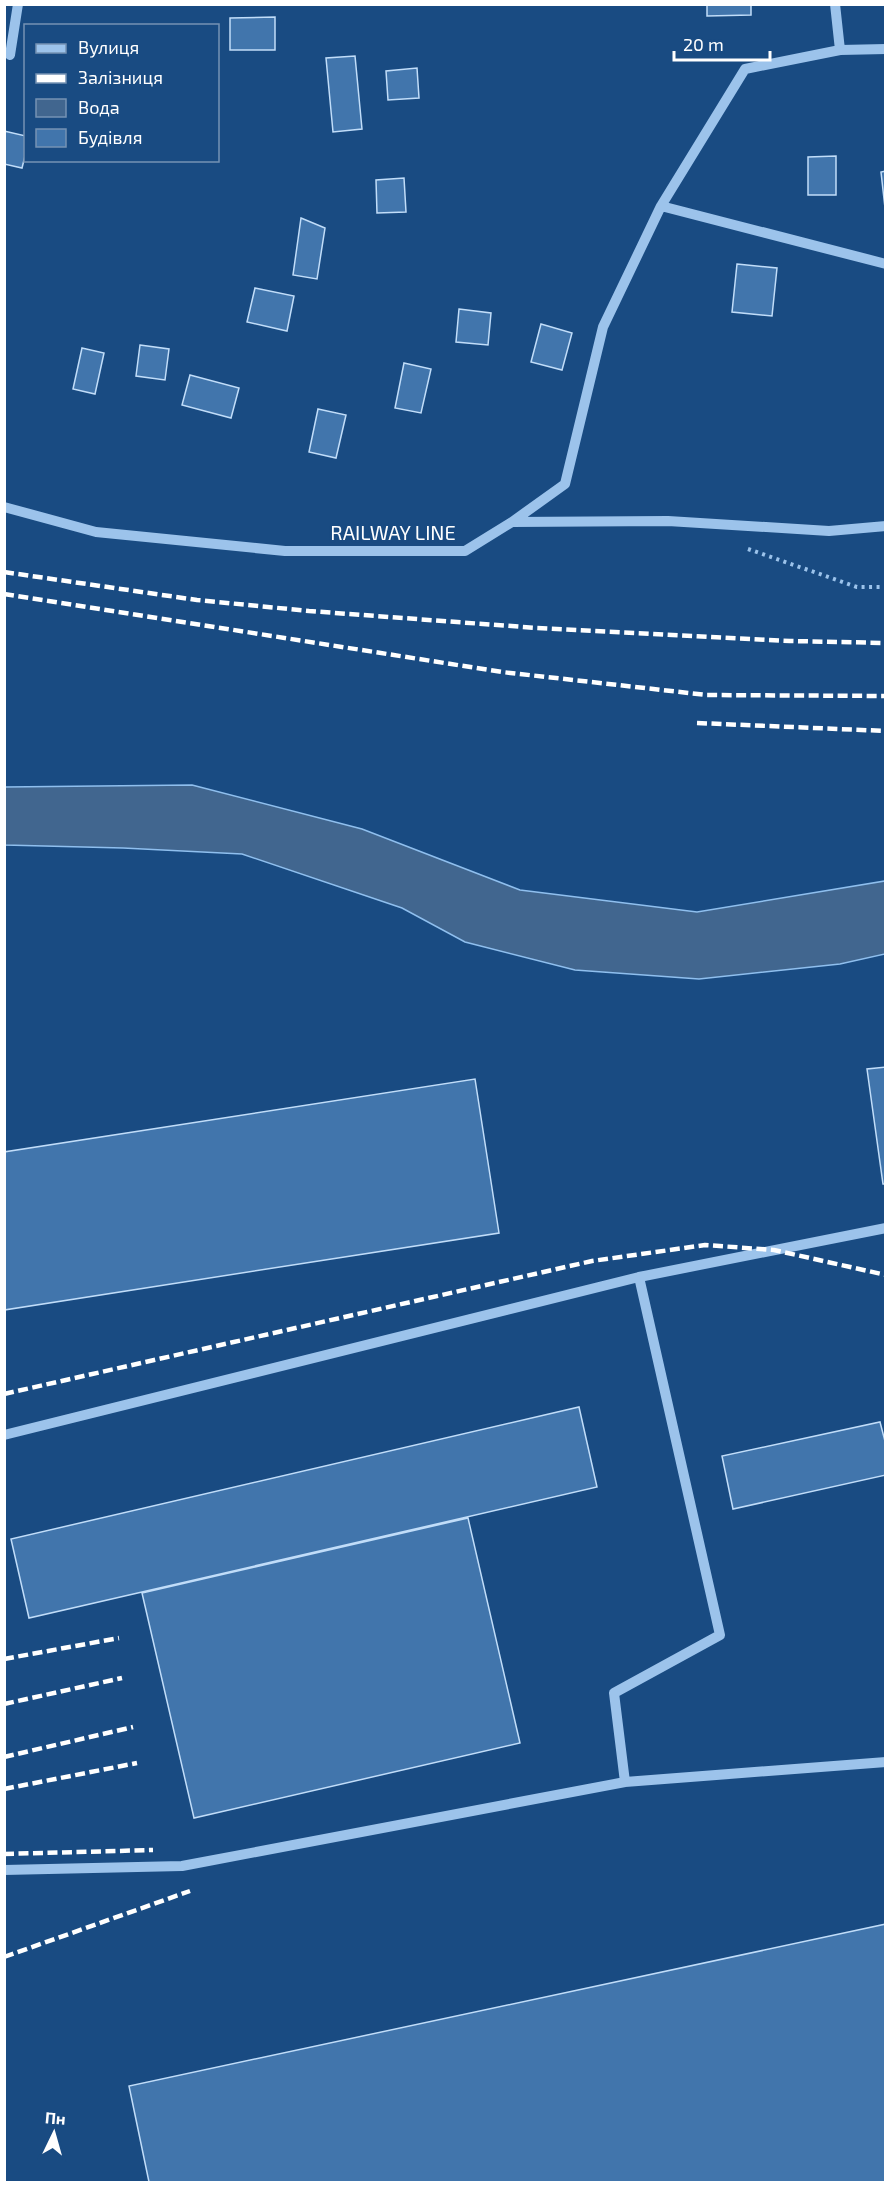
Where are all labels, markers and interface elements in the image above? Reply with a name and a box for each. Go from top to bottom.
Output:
legend [24,24,219,162]
scale bar [674,24,770,62]
text: 20 m [683,33,724,55]
text: Вулиця [78,36,139,58]
text: Залізниця [78,66,163,88]
text: Вода [78,96,120,118]
text: Будівля [78,126,142,148]
street label: RAILWAY LINE [330,520,456,544]
north arrow [24,2103,84,2163]
text: Пн [44,2107,67,2128]

